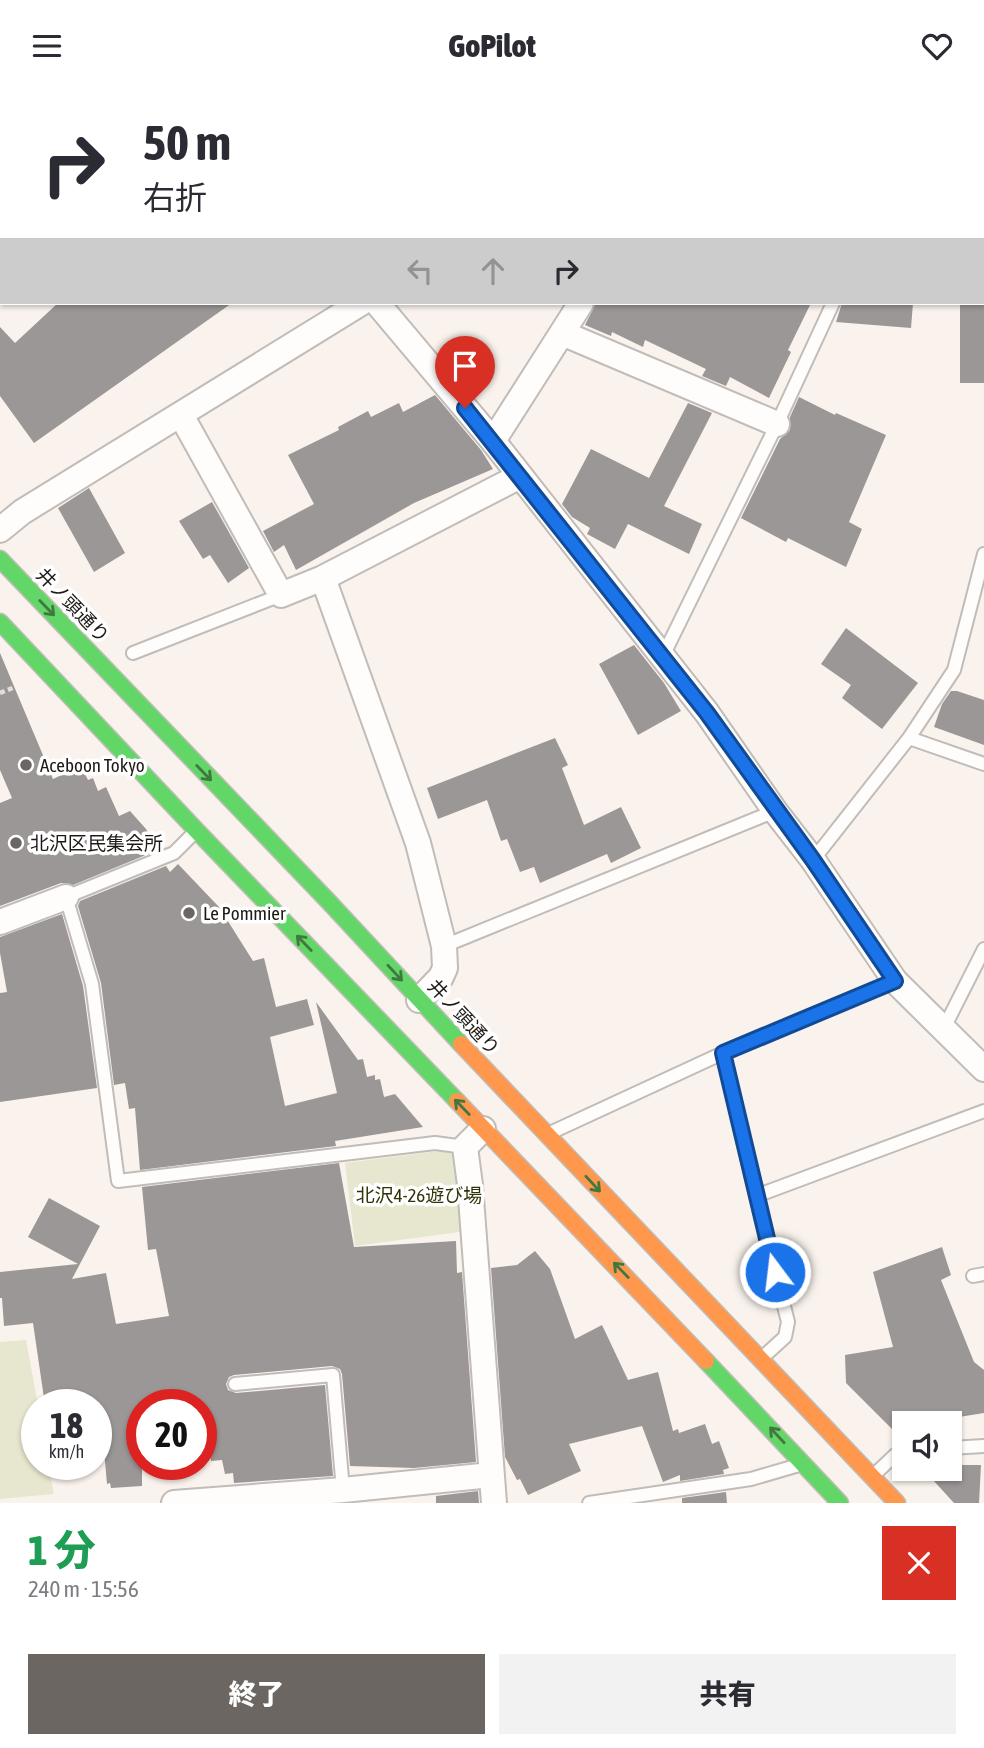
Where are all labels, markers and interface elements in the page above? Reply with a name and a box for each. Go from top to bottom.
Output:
icon: menu [28,27,66,65]
text: GoPilot [448,27,536,64]
icon: heart [918,27,956,65]
text: 50 m [143,114,231,170]
icon: right [28,119,119,210]
text: 右折 [143,179,207,216]
icon: left [401,252,439,290]
icon: ahead [474,252,512,290]
icon: right [547,252,585,290]
pin [435,336,495,408]
icon: arrive [446,347,484,385]
street label: 井ノ頭通り [32,563,114,647]
one-way arrow [39,599,56,616]
place label: Aceboon Tokyo [40,754,145,776]
marker: Aceboon Tokyo [18,757,34,773]
one-way arrow [196,764,213,781]
place label: 北沢区民集会所 [30,832,163,854]
marker: 北沢区民集会所 [8,835,24,851]
place label: Le Pommier [203,902,286,924]
marker: Le Pommier [181,905,197,921]
one-way arrow [296,935,313,952]
one-way arrow [386,964,403,981]
street label: 井ノ頭通り [424,975,504,1059]
one-way arrow [454,1099,471,1116]
one-way arrow [585,1175,601,1193]
park label: 北沢4-26遊び場 [356,1184,482,1206]
position arrow [738,1235,812,1309]
one-way arrow [612,1262,629,1279]
speed limit sign: 20 [126,1389,217,1480]
text: 18 [50,1405,83,1445]
map controls [892,1411,962,1481]
button: sound [892,1411,962,1481]
one-way arrow [768,1427,785,1444]
text: km/h [49,1441,84,1462]
text: 1 分 [28,1526,96,1574]
button: close [882,1526,956,1600]
text: 240 m · 15:56 [28,1576,139,1602]
button: 終了 [28,1654,485,1734]
button: 共有 [499,1654,956,1734]

